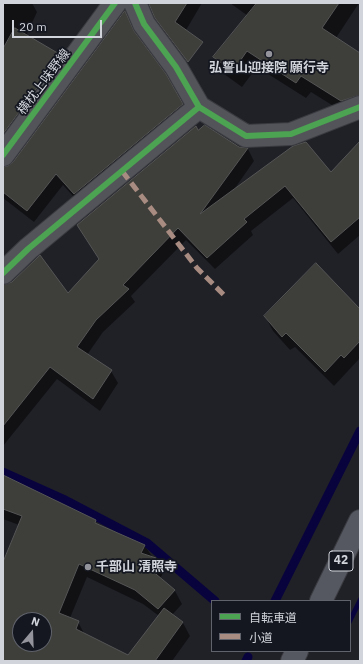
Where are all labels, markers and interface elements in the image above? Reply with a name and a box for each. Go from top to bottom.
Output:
scale bar [14,12,104,38]
text: 20 m [19,19,47,34]
street label: 横枕上味野線 [14,46,74,118]
marker: 弘誓山迎接院 願行寺 [264,49,274,59]
place label: 弘誓山迎接院 願行寺 [209,60,329,76]
road number: 42 [329,551,353,571]
place label: 千部山 清照寺 [96,559,177,575]
marker: 千部山 清照寺 [83,562,93,572]
legend [211,600,351,652]
text: 自転車道 [249,610,297,625]
north arrow [12,612,52,652]
text: N [30,614,42,630]
text: 小道 [249,630,273,645]

